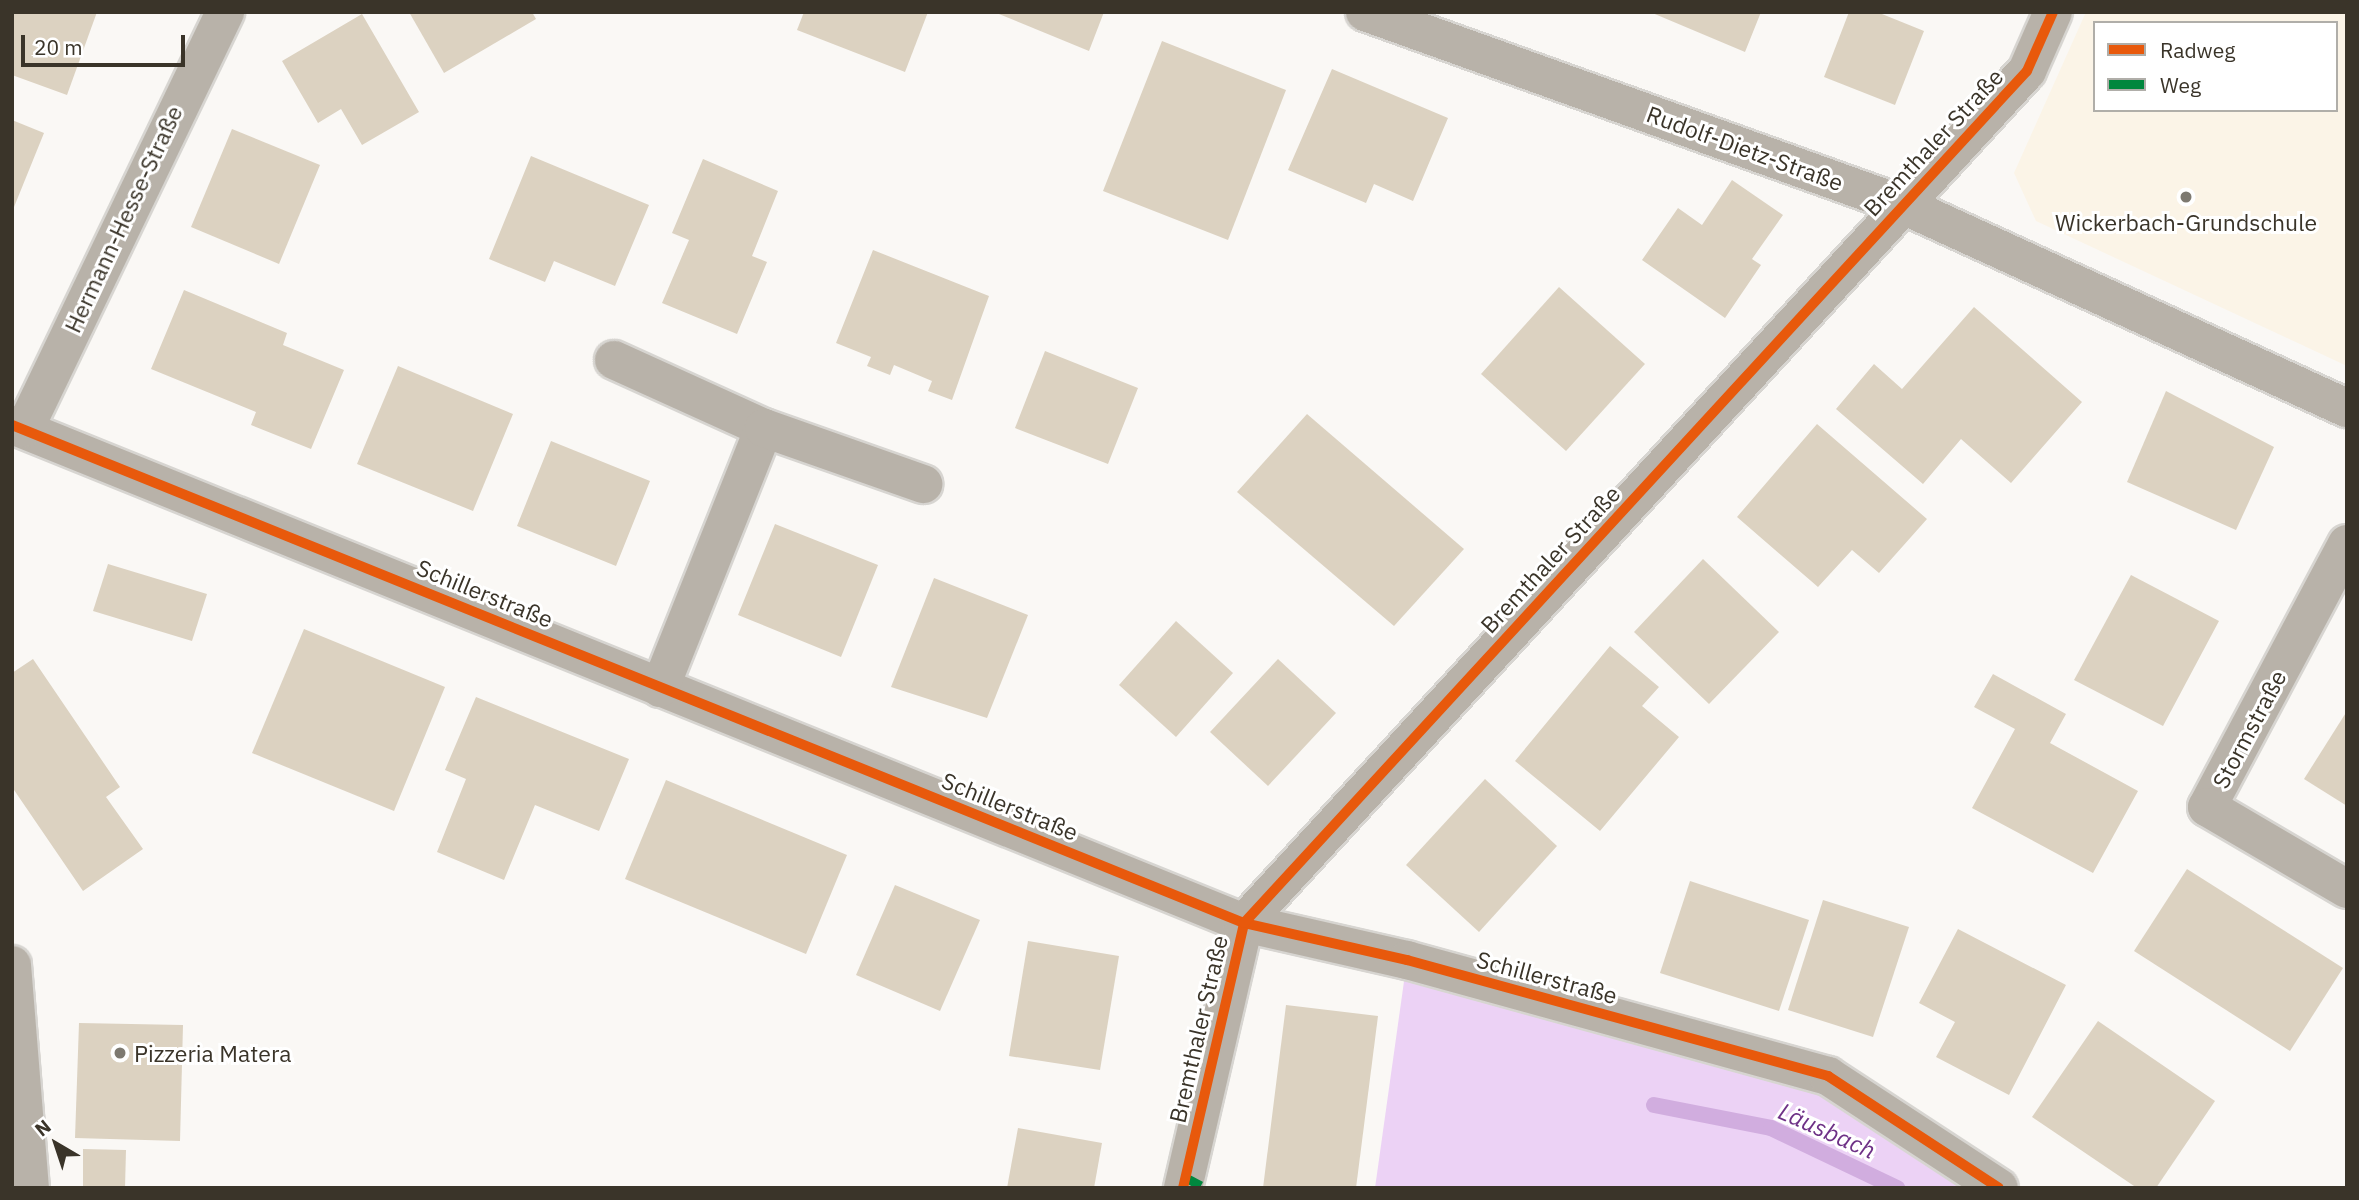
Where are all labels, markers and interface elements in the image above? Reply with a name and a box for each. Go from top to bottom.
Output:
scale bar [24,21,189,65]
legend [2093,21,2338,112]
text: 20 m [34,33,83,61]
text: Radweg [2160,36,2235,64]
street label: Bremthaler Straße [1858,63,2008,221]
text: Weg [2160,71,2201,99]
street label: Rudolf-Dietz-Straße [1643,100,1847,196]
street label: Hermann-Hesse-Straße [58,101,188,337]
marker: Wickerbach-Grundschule [2178,189,2194,205]
place label: Wickerbach-Grundschule [2055,208,2317,236]
street label: Bremthaler Straße [1475,480,1625,638]
street label: Schillerstraße [413,553,557,633]
street label: Stormstraße [2206,665,2292,793]
street label: Schillerstraße [938,766,1082,846]
street label: Bremthaler Straße [1163,933,1233,1125]
street label: Schillerstraße [1474,945,1620,1009]
place label: Pizzeria Matera [134,1039,292,1067]
marker: Pizzeria Matera [112,1045,128,1061]
water label: Läusbach [1774,1097,1880,1165]
north arrow [21,1109,91,1179]
text: N [30,1114,56,1141]

